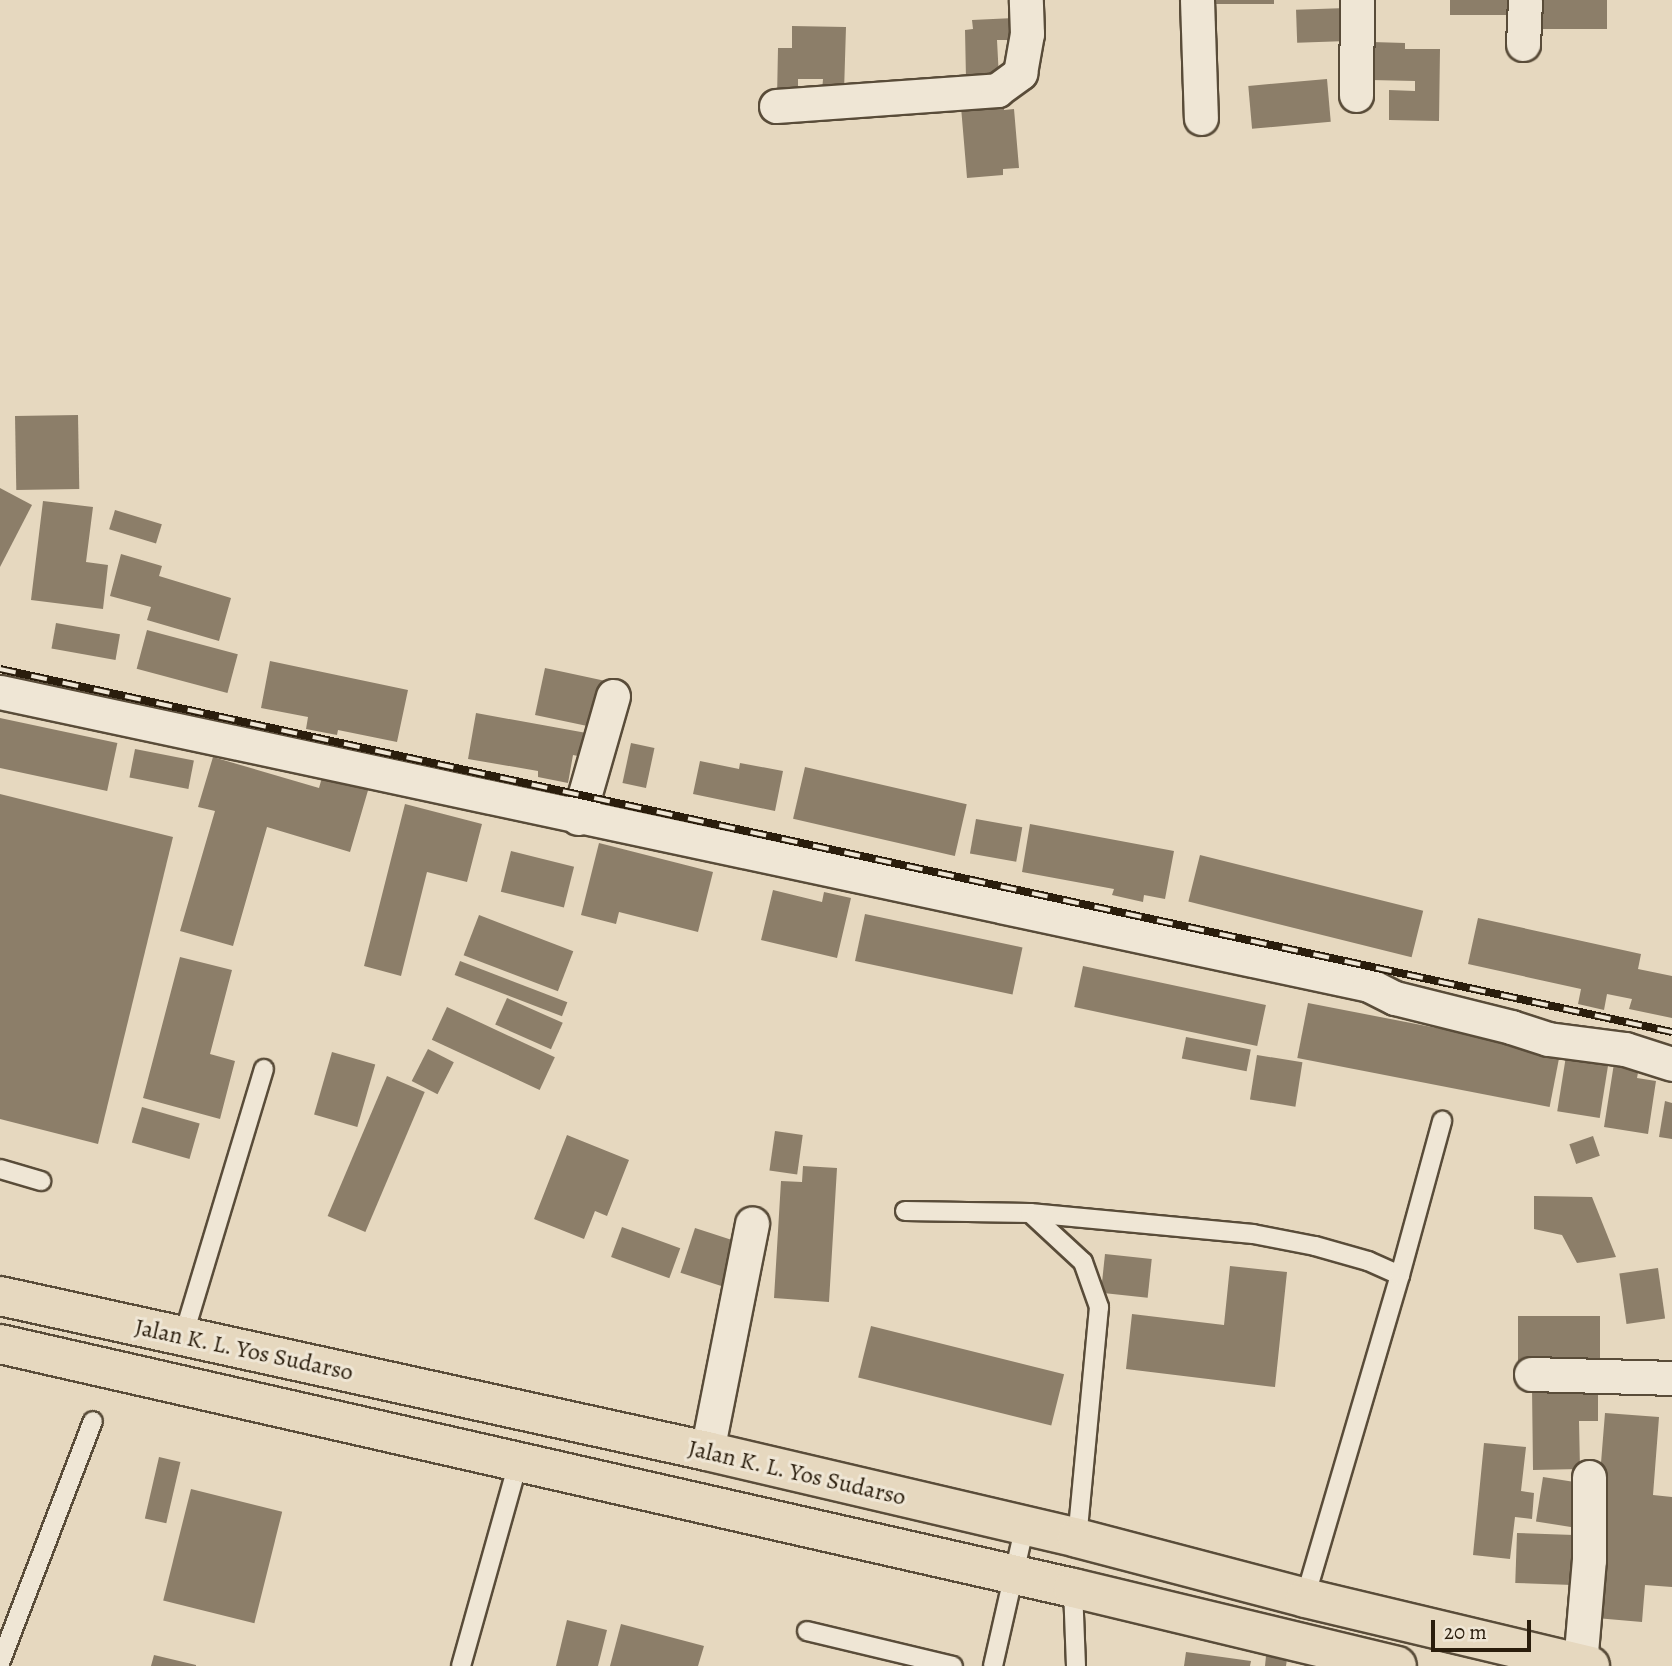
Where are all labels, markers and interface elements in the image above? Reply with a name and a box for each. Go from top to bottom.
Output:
street label: Jalan K. L. Yos Sudarso [132,1313,356,1387]
street label: Jalan K. L. Yos Sudarso [685,1434,909,1512]
scale bar [1434,1606,1534,1650]
text: 20 m [1444,1618,1487,1646]

